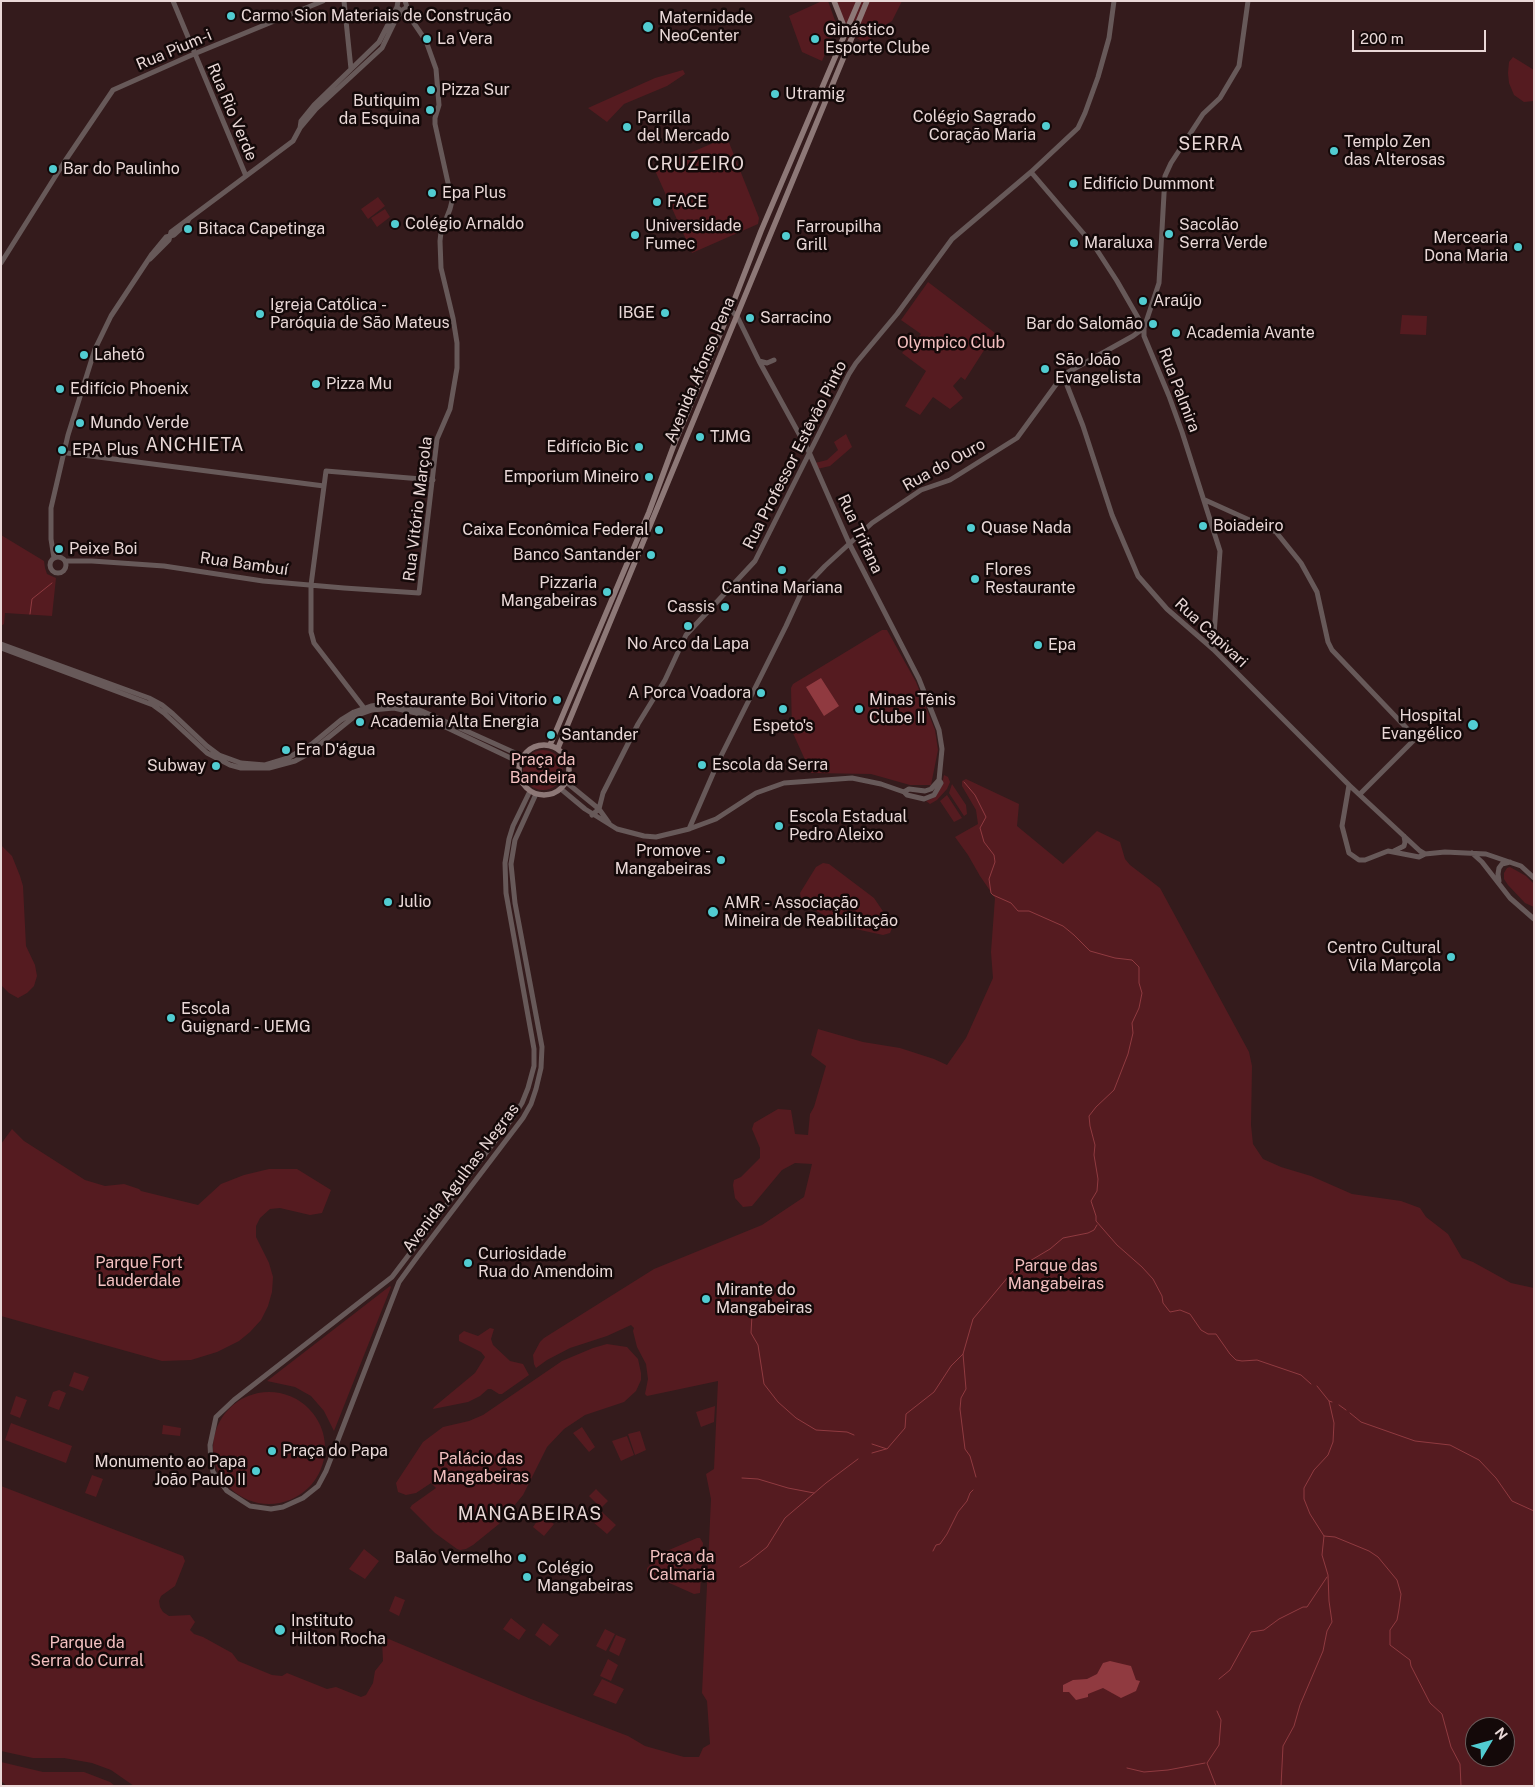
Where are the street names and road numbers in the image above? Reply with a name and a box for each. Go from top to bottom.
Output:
street label: Rua Pium-i [133,26,215,74]
street label: Rua Rio Verde [203,60,261,164]
street label: Avenida Afonso Pena [661,294,739,446]
street label: Rua Palmira [1154,345,1204,435]
street label: Rua Professor Estêvão Pinto [739,358,851,552]
street label: Rua do Ouro [899,434,989,496]
street label: Rua Vitório Marçola [400,435,436,583]
street label: Rua Trifana [833,491,887,577]
street label: Rua Bambuí [199,548,289,580]
street label: Rua Capivari [1170,594,1252,672]
street label: Avenida Agulhas Negras [399,1100,523,1256]

